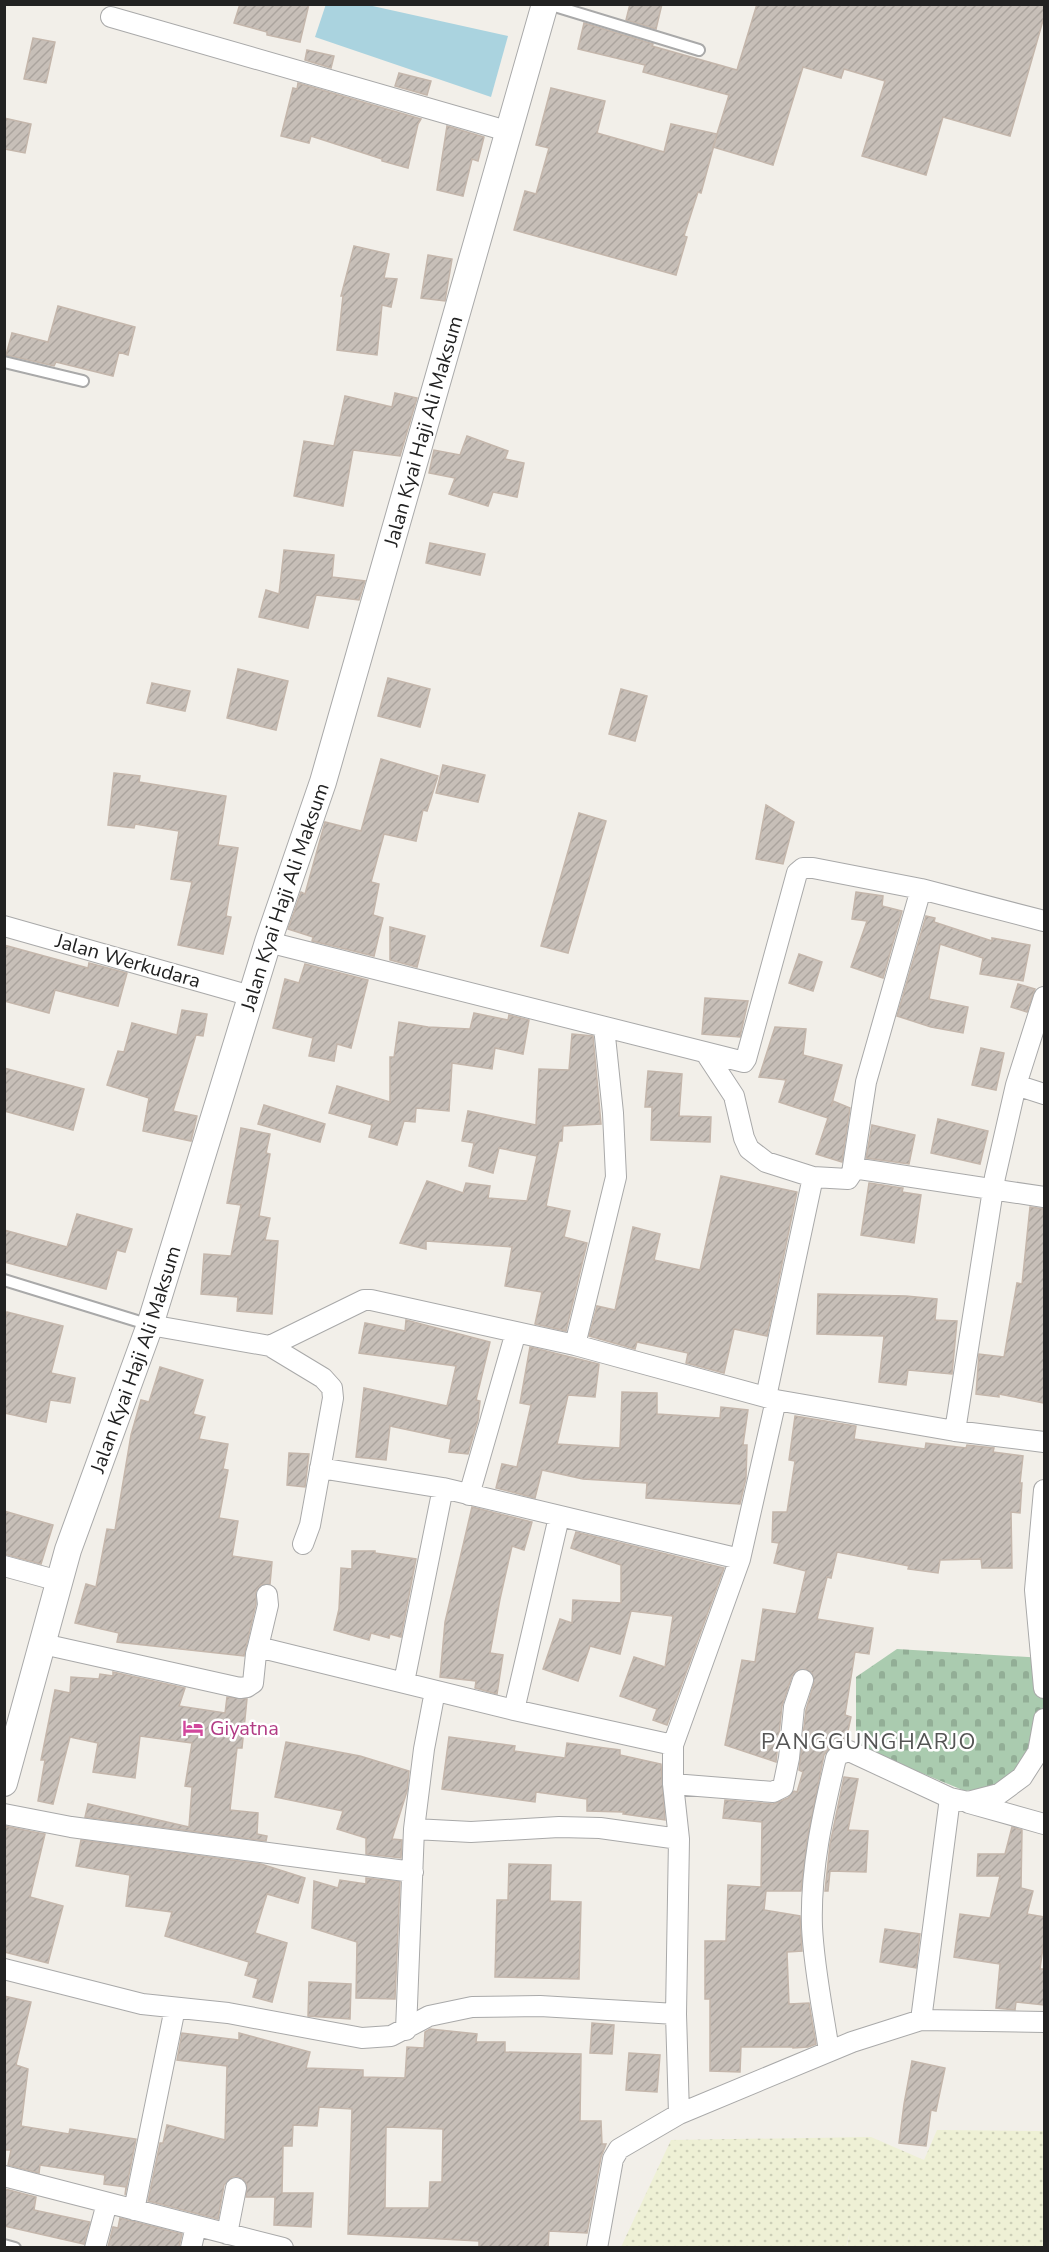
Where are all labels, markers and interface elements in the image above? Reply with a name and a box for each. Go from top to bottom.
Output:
street label: Jalan Kyai Haji Ali Maksum [377,313,469,551]
street label: Jalan Kyai Haji Ali Maksum [234,779,335,1015]
street label: Jalan Werkudara [51,927,204,995]
street label: Jalan Kyai Haji Ali Maksum [83,1242,187,1478]
place label: Giyatna [210,1715,279,1742]
hotel icon: Giyatna [181,1716,205,1740]
district label: PANGGUNGHARJO [761,1727,977,1757]

